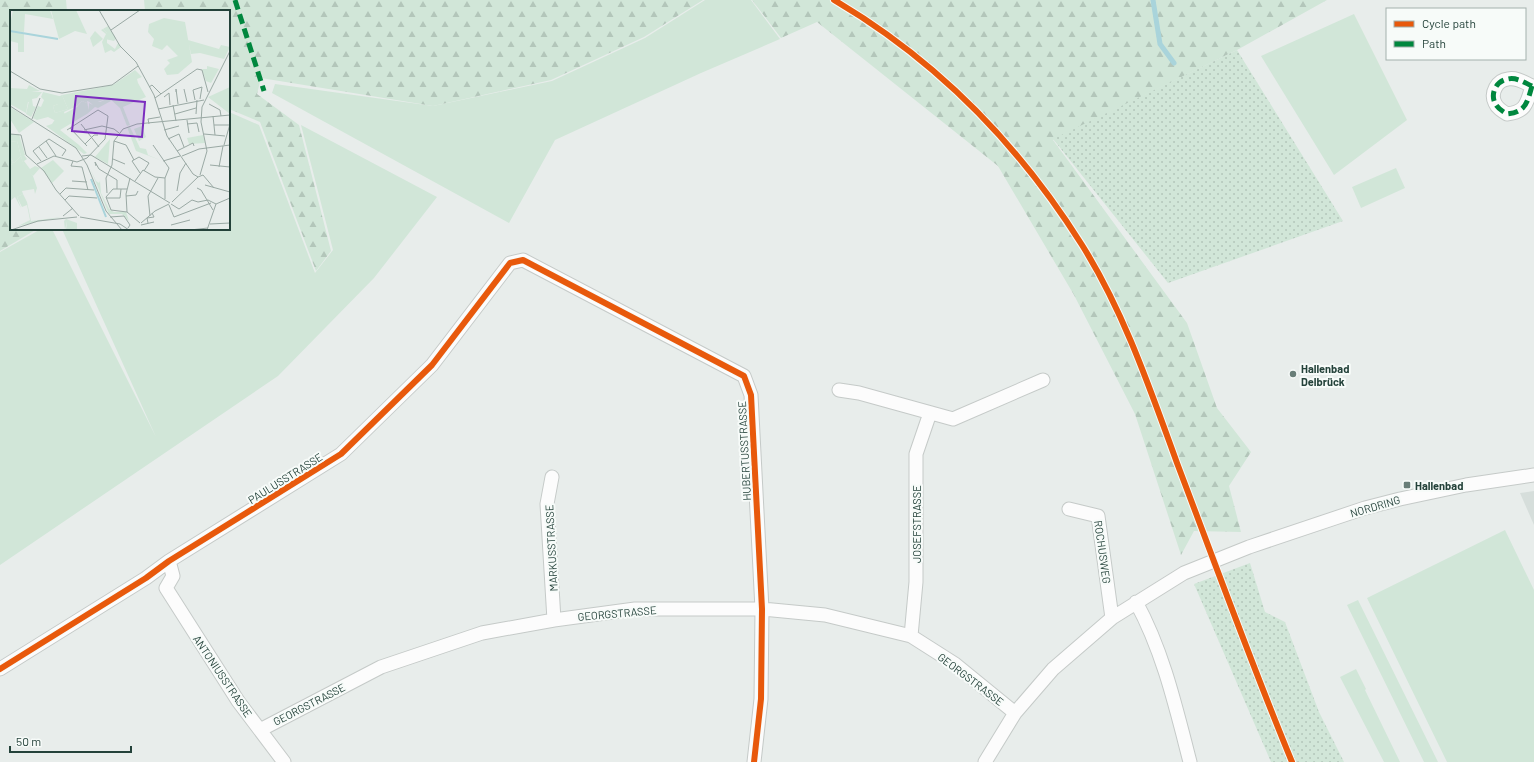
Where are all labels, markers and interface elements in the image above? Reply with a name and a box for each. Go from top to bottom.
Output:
legend [1386,8,1526,60]
inset map [10,10,230,230]
text: Cycle path [1422,16,1476,30]
text: Path [1422,36,1446,50]
place label: Hallenbad Delbrück [1301,362,1349,388]
marker: Hallenbad Delbrück [1288,369,1298,379]
street label: HUBERTUSSTRASSE [735,400,753,501]
street label: PAULUSSTRASSE [245,450,325,506]
place label: Hallenbad [1415,479,1463,492]
marker: Hallenbad [1402,480,1412,490]
street label: JOSEFSTRASSE [910,485,923,563]
street label: NORDRING [1348,493,1402,519]
street label: MARKUSSTRASSE [542,504,560,592]
street label: ROCHUSWEG [1092,519,1114,585]
street label: GEORGSTRASSE [577,603,657,623]
street label: ANTONIUSSTRASSE [191,633,255,720]
street label: GEORGSTRASSE [936,650,1007,708]
street label: GEORGSTRASSE [271,680,347,728]
scale bar [10,728,131,754]
text: 50 m [16,734,41,748]

